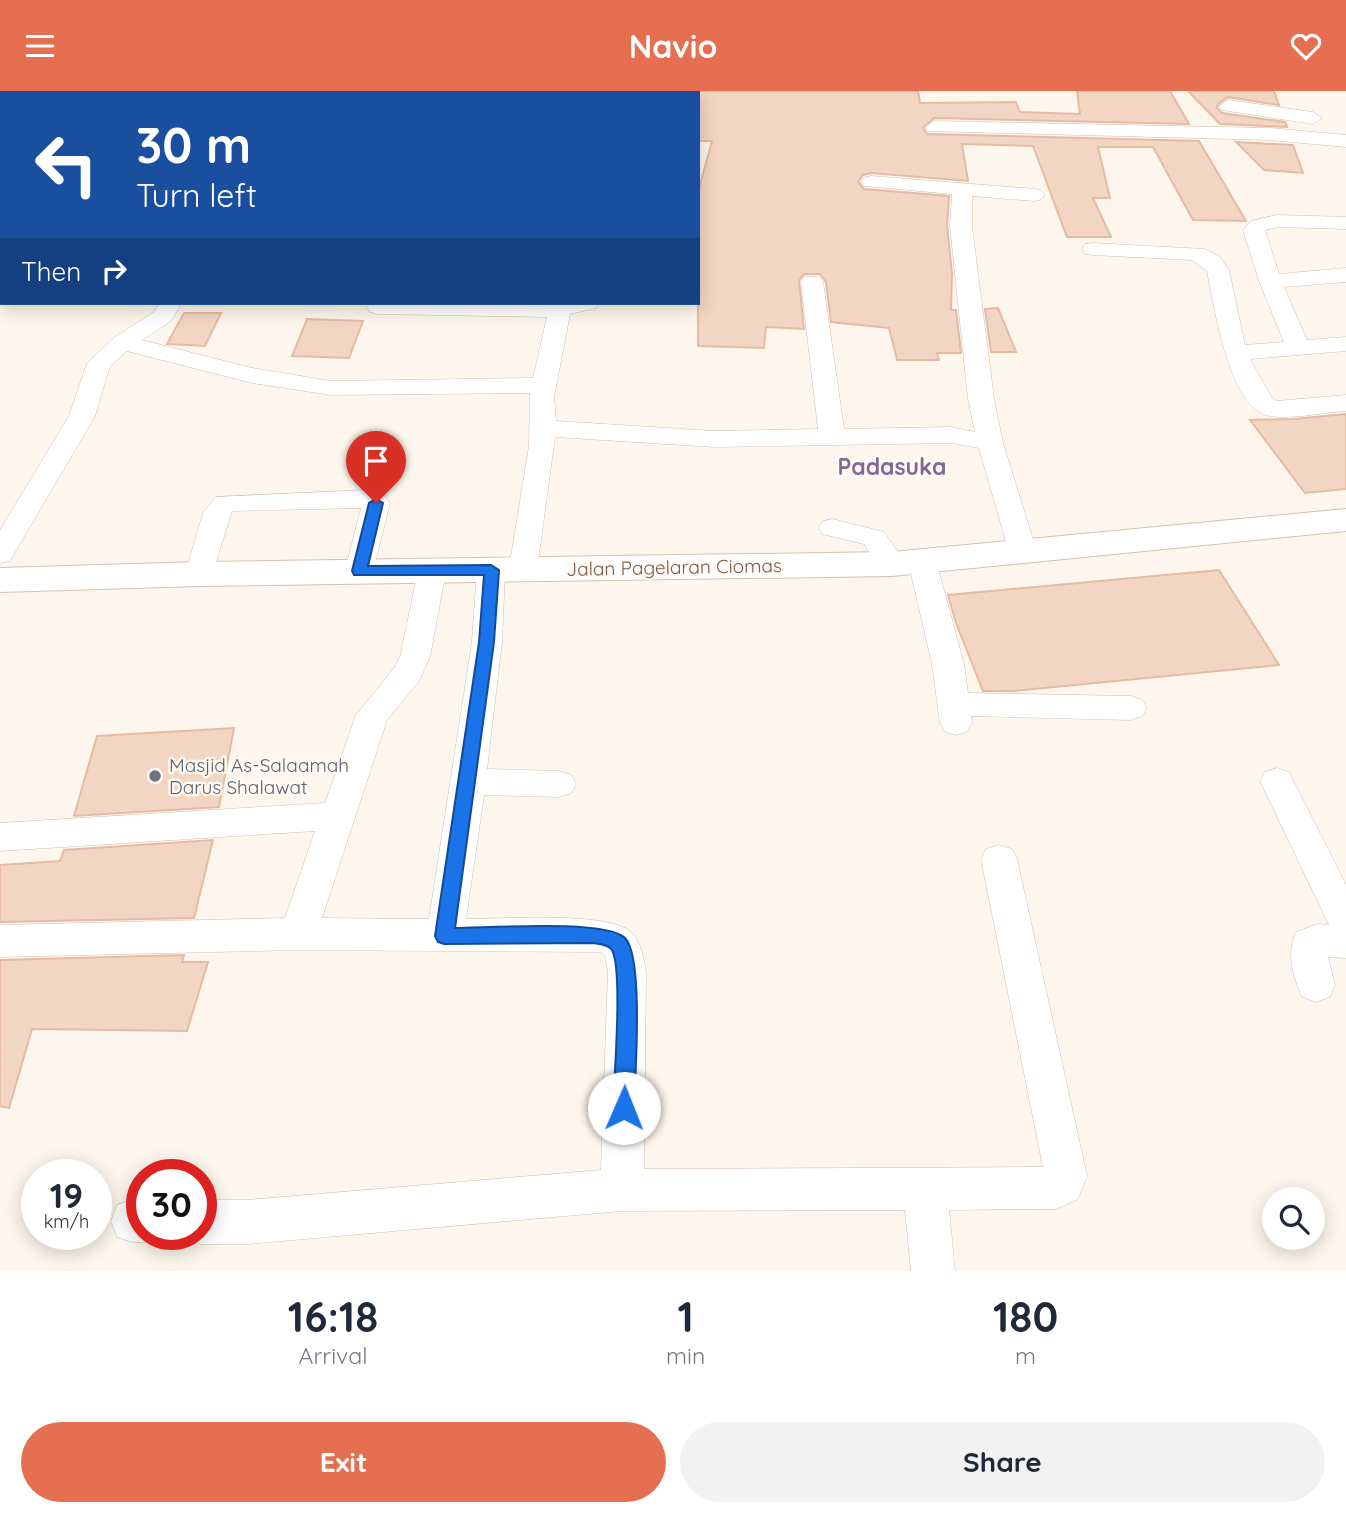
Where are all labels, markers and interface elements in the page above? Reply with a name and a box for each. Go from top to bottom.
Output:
text: Navio [629,26,717,66]
icon: menu [21,27,59,65]
icon: heart [1287,27,1325,65]
text: 30 m [136,114,251,175]
icon: left [21,119,112,210]
text: Turn left [136,175,257,215]
icon: right [95,252,133,290]
text: Then [21,255,81,288]
pin [346,431,406,503]
icon: arrive [357,442,395,480]
district label: Padasuka [837,452,947,481]
street label: Jalan Pagelaran Ciomas [566,553,782,581]
place label: Masjid As-Salaamah Darus Shalawat [169,753,349,799]
marker: Masjid As-Salaamah Darus Shalawat [147,768,163,784]
position arrow [587,1071,661,1145]
speed limit sign: 30 [126,1159,217,1250]
text: 19 [50,1173,83,1217]
map controls [1262,1187,1325,1250]
button: search [1262,1187,1325,1250]
text: km/h [44,1210,89,1233]
text: 16:18 [288,1290,378,1343]
text: 1 [677,1290,694,1343]
text: 180 [993,1290,1058,1343]
text: Arrival [299,1341,367,1370]
text: min [666,1341,705,1370]
text: m [1015,1341,1036,1370]
button: Exit [21,1422,666,1502]
button: Share [680,1422,1325,1502]

